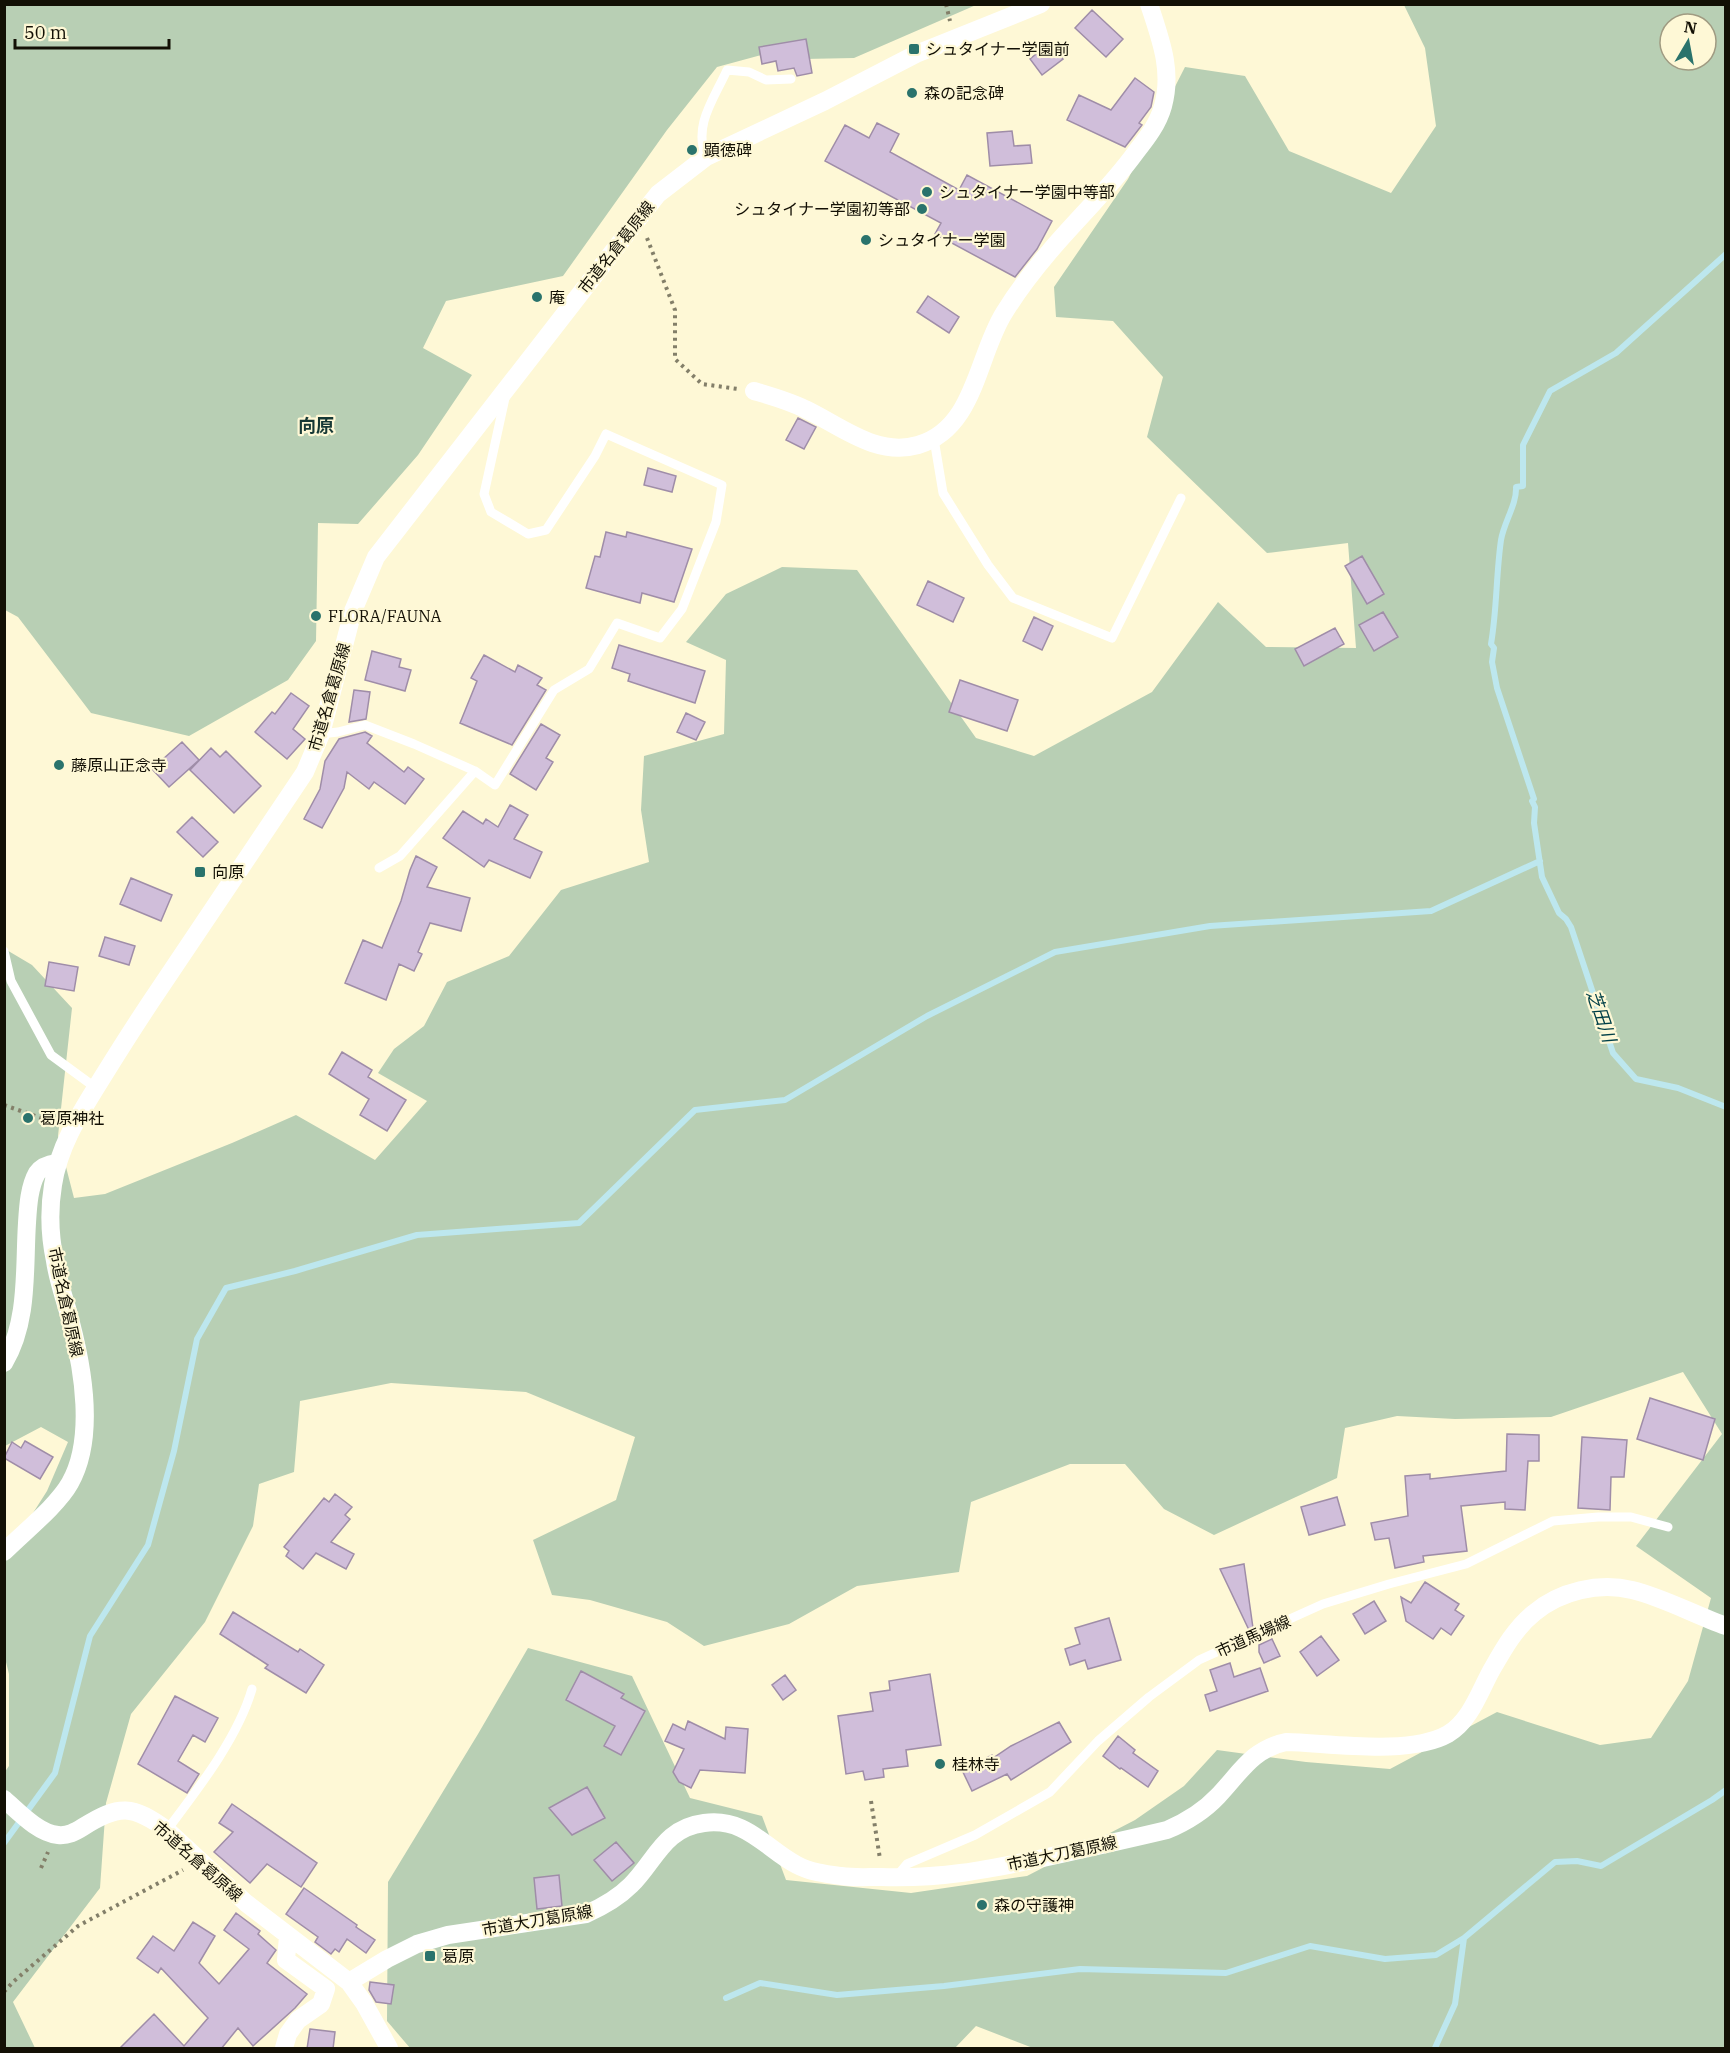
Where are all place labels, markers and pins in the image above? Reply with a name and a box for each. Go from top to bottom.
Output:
place label: シュタイナー学園前 [926,39,1070,59]
marker: シュタイナー学園前 [907,42,921,56]
place label: 森の記念碑 [924,83,1004,103]
marker: 森の記念碑 [905,86,919,100]
place label: 顕徳碑 [704,140,752,160]
marker: 顕徳碑 [685,143,699,157]
place label: シュタイナー学園中等部 [939,182,1115,202]
marker: シュタイナー学園中等部 [920,185,934,199]
place label: シュタイナー学園初等部 [734,199,910,219]
marker: シュタイナー学園初等部 [915,202,929,216]
place label: シュタイナー学園 [878,230,1006,250]
marker: シュタイナー学園 [859,233,873,247]
place label: 庵 [549,287,565,307]
marker: 庵 [530,290,544,304]
place label: FLORA/FAUNA [328,606,442,626]
marker: FLORA/FAUNA [309,609,323,623]
place label: 藤原山正念寺 [71,755,167,775]
marker: 藤原山正念寺 [52,758,66,772]
place label: 向原 [212,862,244,882]
marker: 向原 [193,865,207,879]
place label: 葛原神社 [40,1108,104,1128]
marker: 葛原神社 [21,1111,35,1125]
place label: 桂林寺 [952,1754,1000,1774]
marker: 桂林寺 [933,1757,947,1771]
place label: 森の守護神 [994,1895,1074,1915]
marker: 森の守護神 [975,1898,989,1912]
place label: 葛原 [442,1946,474,1966]
marker: 葛原 [423,1949,437,1963]

